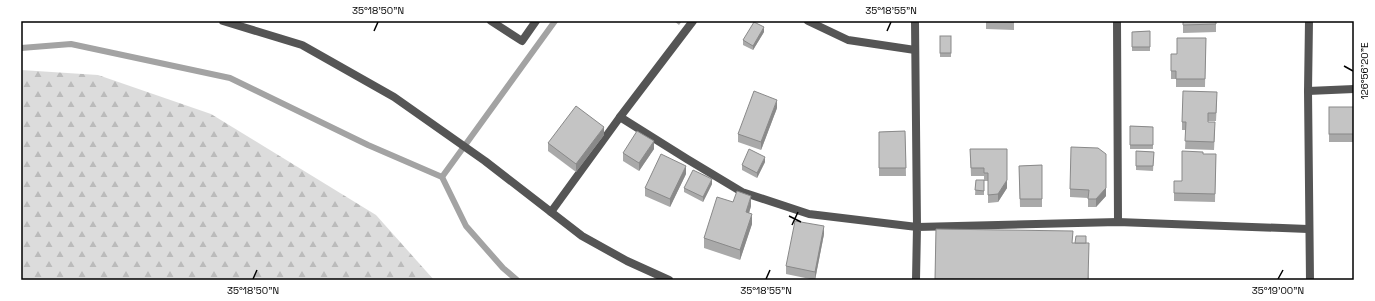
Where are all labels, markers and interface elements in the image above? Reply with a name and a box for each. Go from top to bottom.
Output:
text: 35°18'50"N [352,4,404,17]
text: 35°18'55"N [865,4,917,17]
text: 126°56'20"E [1358,42,1371,100]
text: 35°18'50"N [227,284,279,297]
text: 35°18'55"N [740,284,792,297]
text: 35°19'00"N [1252,284,1304,297]

